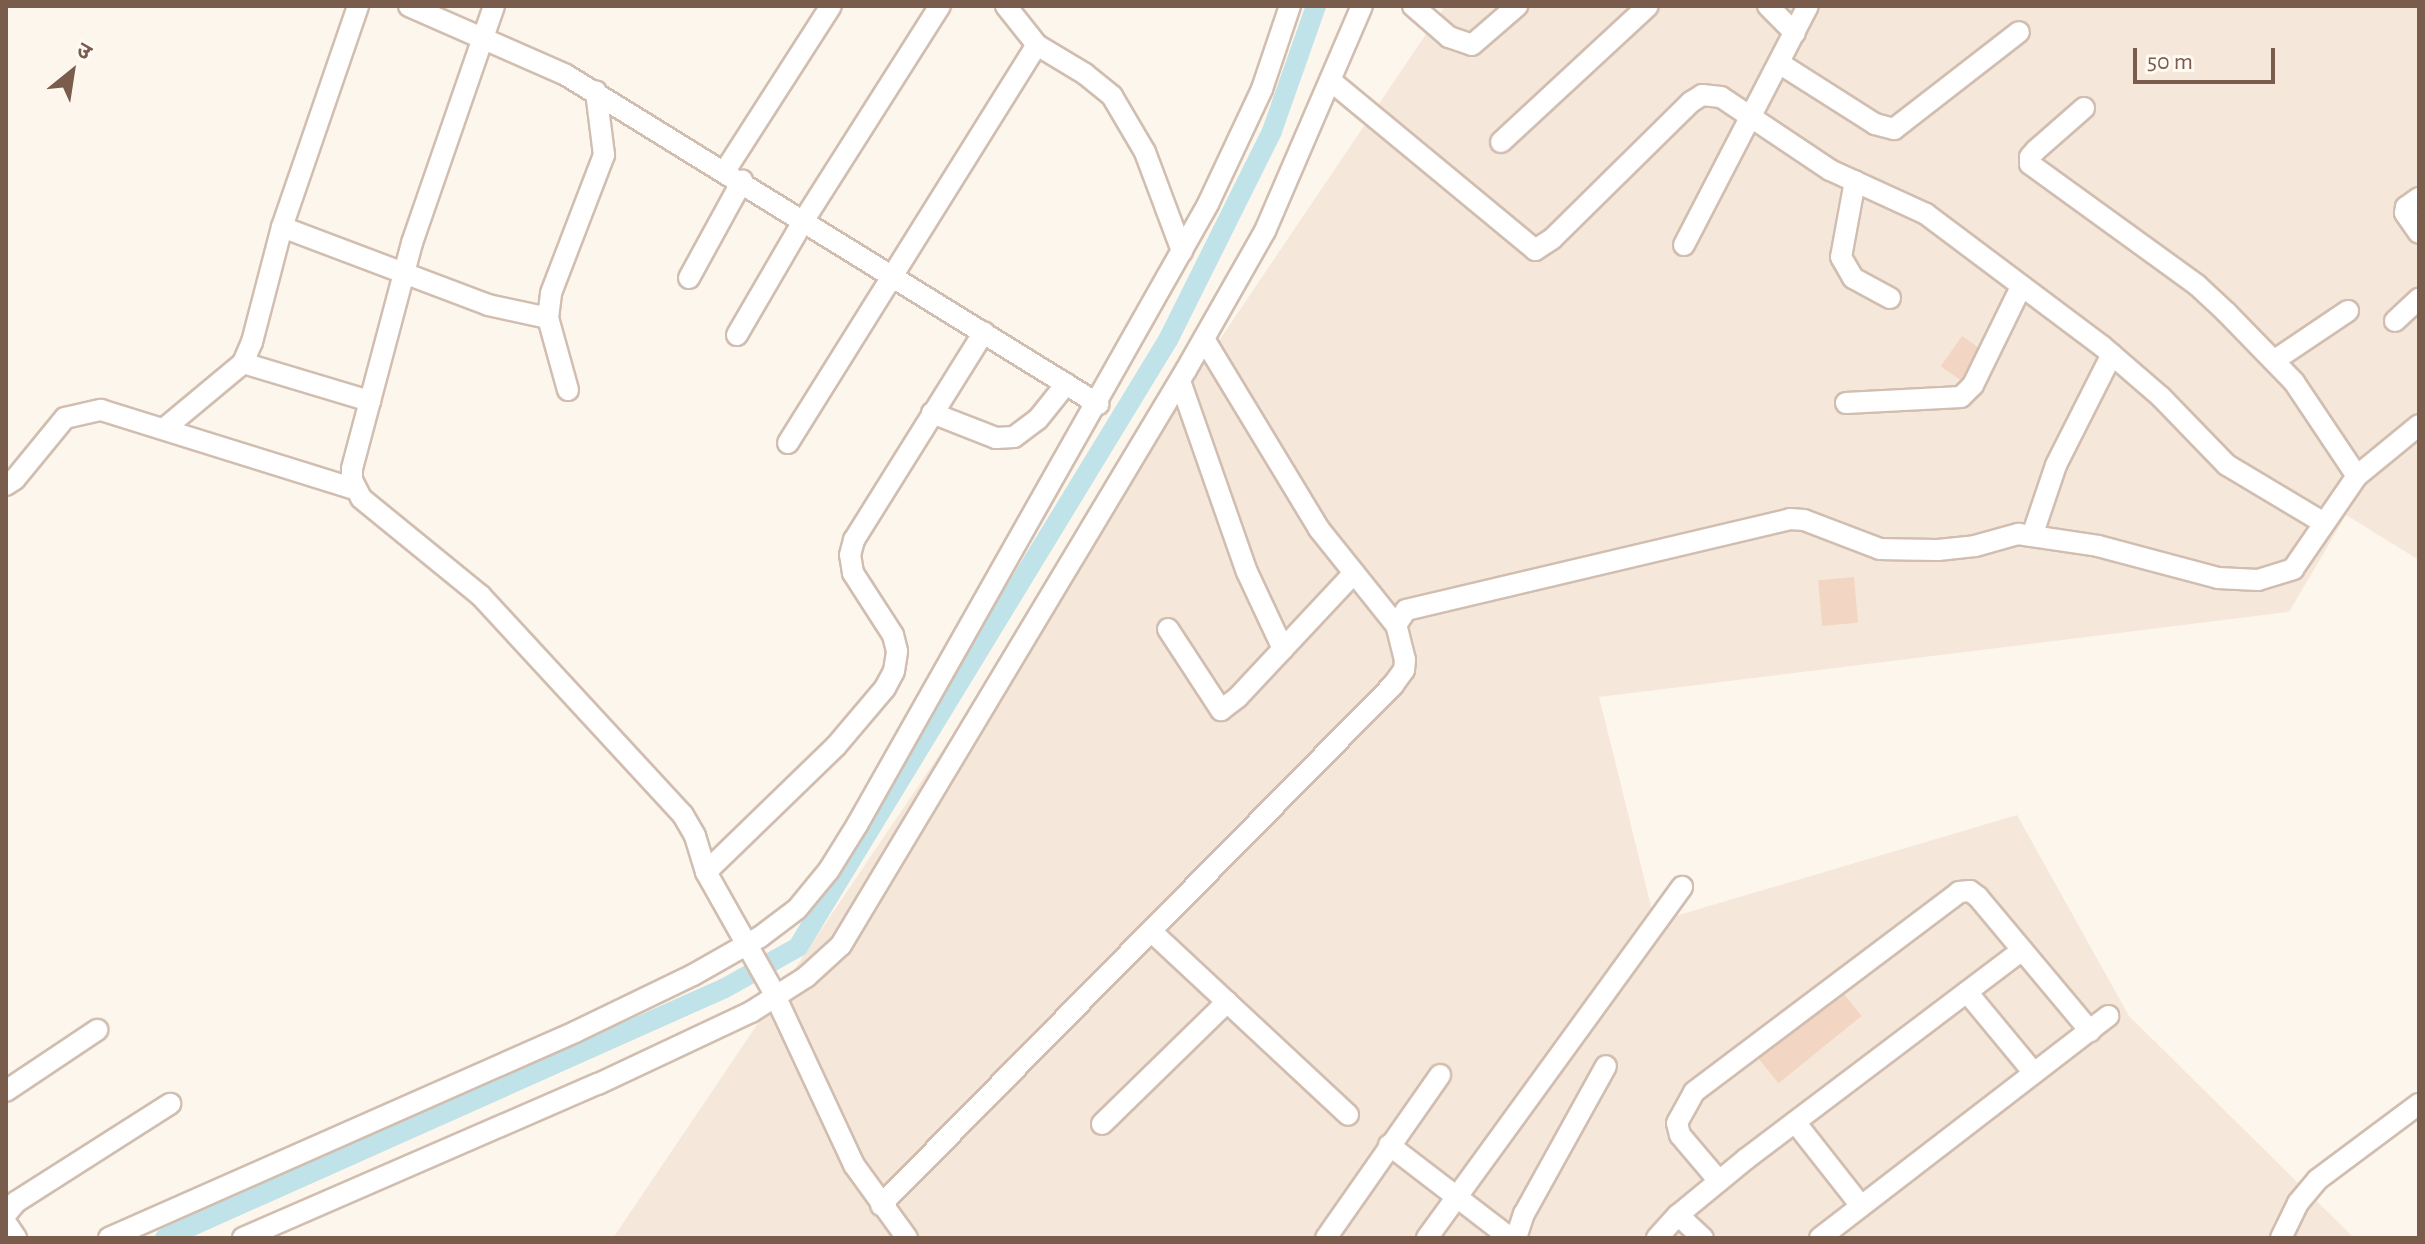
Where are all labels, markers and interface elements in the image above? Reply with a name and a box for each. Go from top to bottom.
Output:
north arrow [32,32,112,112]
scale bar [2137,32,2279,82]
text: उ [73,38,95,64]
text: 50 m [2147,50,2193,74]

